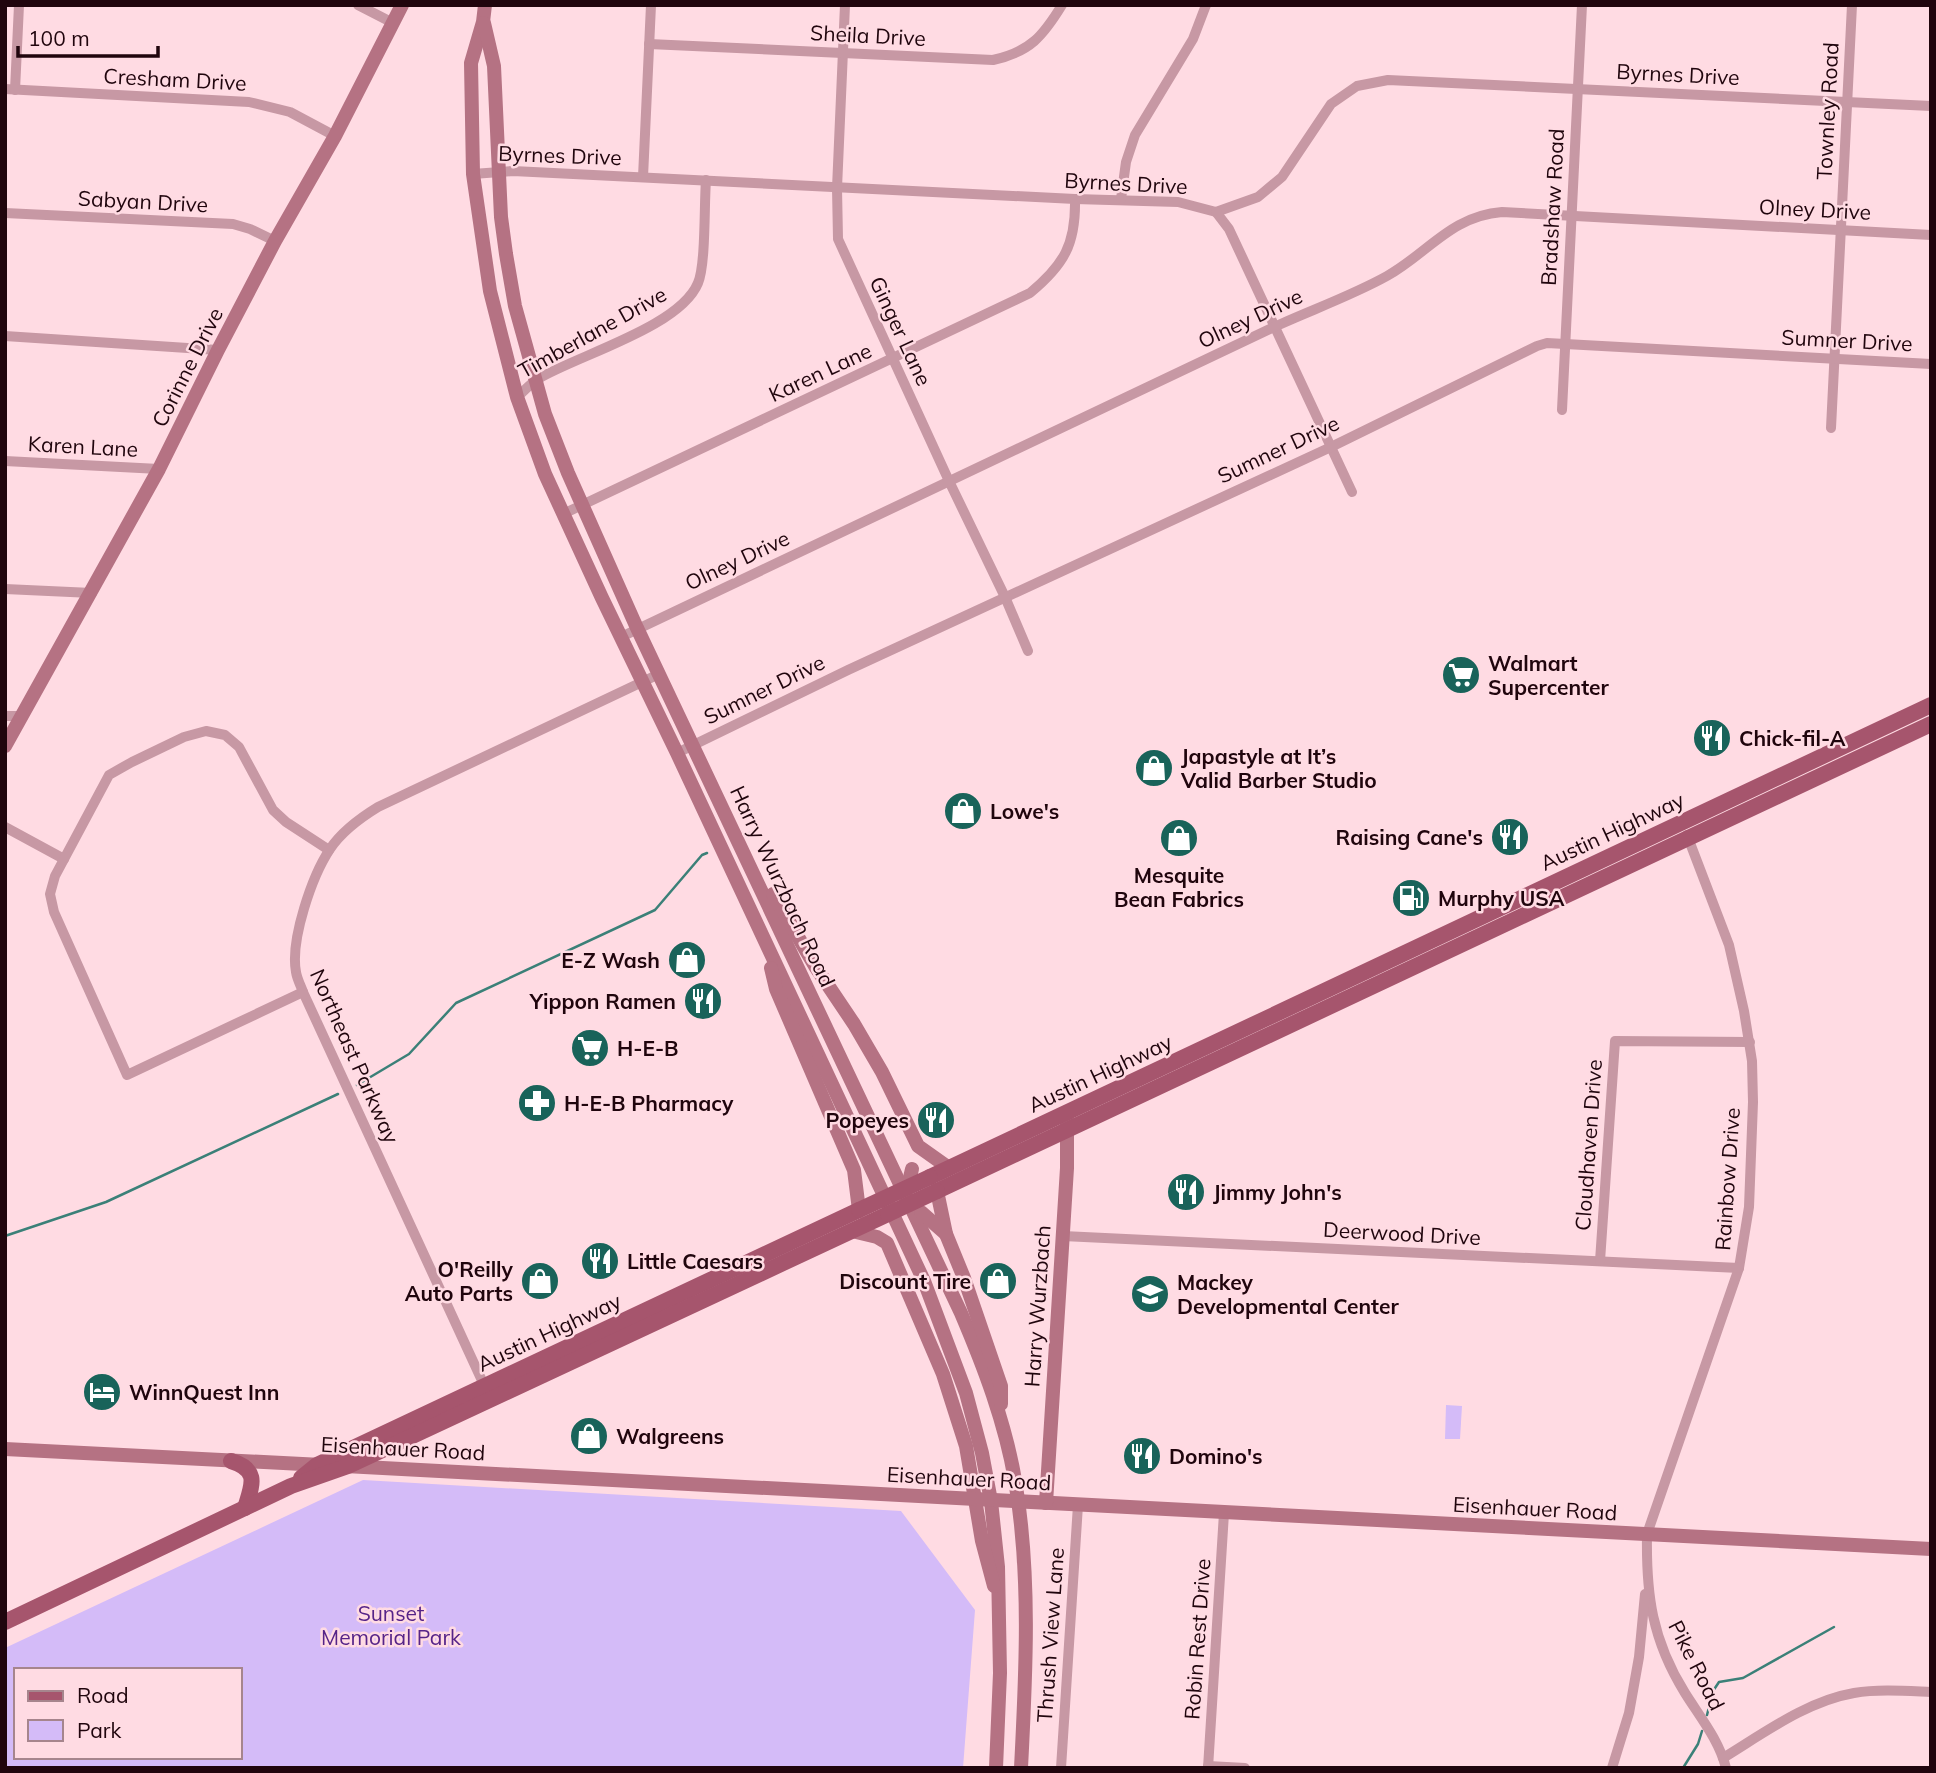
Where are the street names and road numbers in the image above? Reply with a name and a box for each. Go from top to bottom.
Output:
street label: Sheila Drive [810,19,926,51]
street label: Townley Road [1810,41,1844,181]
street label: Byrnes Drive [1616,58,1740,90]
street label: Cresham Drive [103,62,247,96]
street label: Bradshaw Road [1535,128,1569,286]
street label: Byrnes Drive [498,140,622,170]
street label: Byrnes Drive [1064,167,1188,199]
street label: Sabyan Drive [77,185,209,217]
street label: Olney Drive [1758,193,1872,225]
street label: Ginger Lane [864,272,938,390]
street label: Timberlane Drive [513,281,671,383]
street label: Olney Drive [1194,283,1306,353]
street label: Corinne Drive [146,303,228,431]
street label: Sumner Drive [1781,324,1913,356]
street label: Karen Lane [764,337,876,407]
street label: Sumner Drive [1213,409,1343,489]
street label: Karen Lane [27,430,139,462]
street label: Olney Drive [681,525,793,595]
street label: Sumner Drive [699,649,829,729]
street label: Harry Wurzbach Road [725,781,841,991]
street label: Austin Highway [1536,786,1688,876]
street label: Northeast Parkway [305,965,405,1147]
street label: Austin Highway [1024,1028,1176,1118]
street label: Cloudhaven Drive [1569,1058,1607,1232]
street label: Rainbow Drive [1709,1107,1745,1251]
street label: Deerwood Drive [1323,1216,1481,1250]
street label: Harry Wurzbach [1018,1224,1056,1388]
street label: Austin Highway [473,1287,625,1377]
street label: Eisenhauer Road [320,1431,486,1465]
street label: Eisenhauer Road [886,1461,1052,1495]
street label: Eisenhauer Road [1452,1491,1618,1525]
street label: Thrush View Lane [1031,1547,1069,1723]
street label: Robin Rest Drive [1178,1558,1216,1720]
street label: Pike Road [1663,1616,1731,1714]

